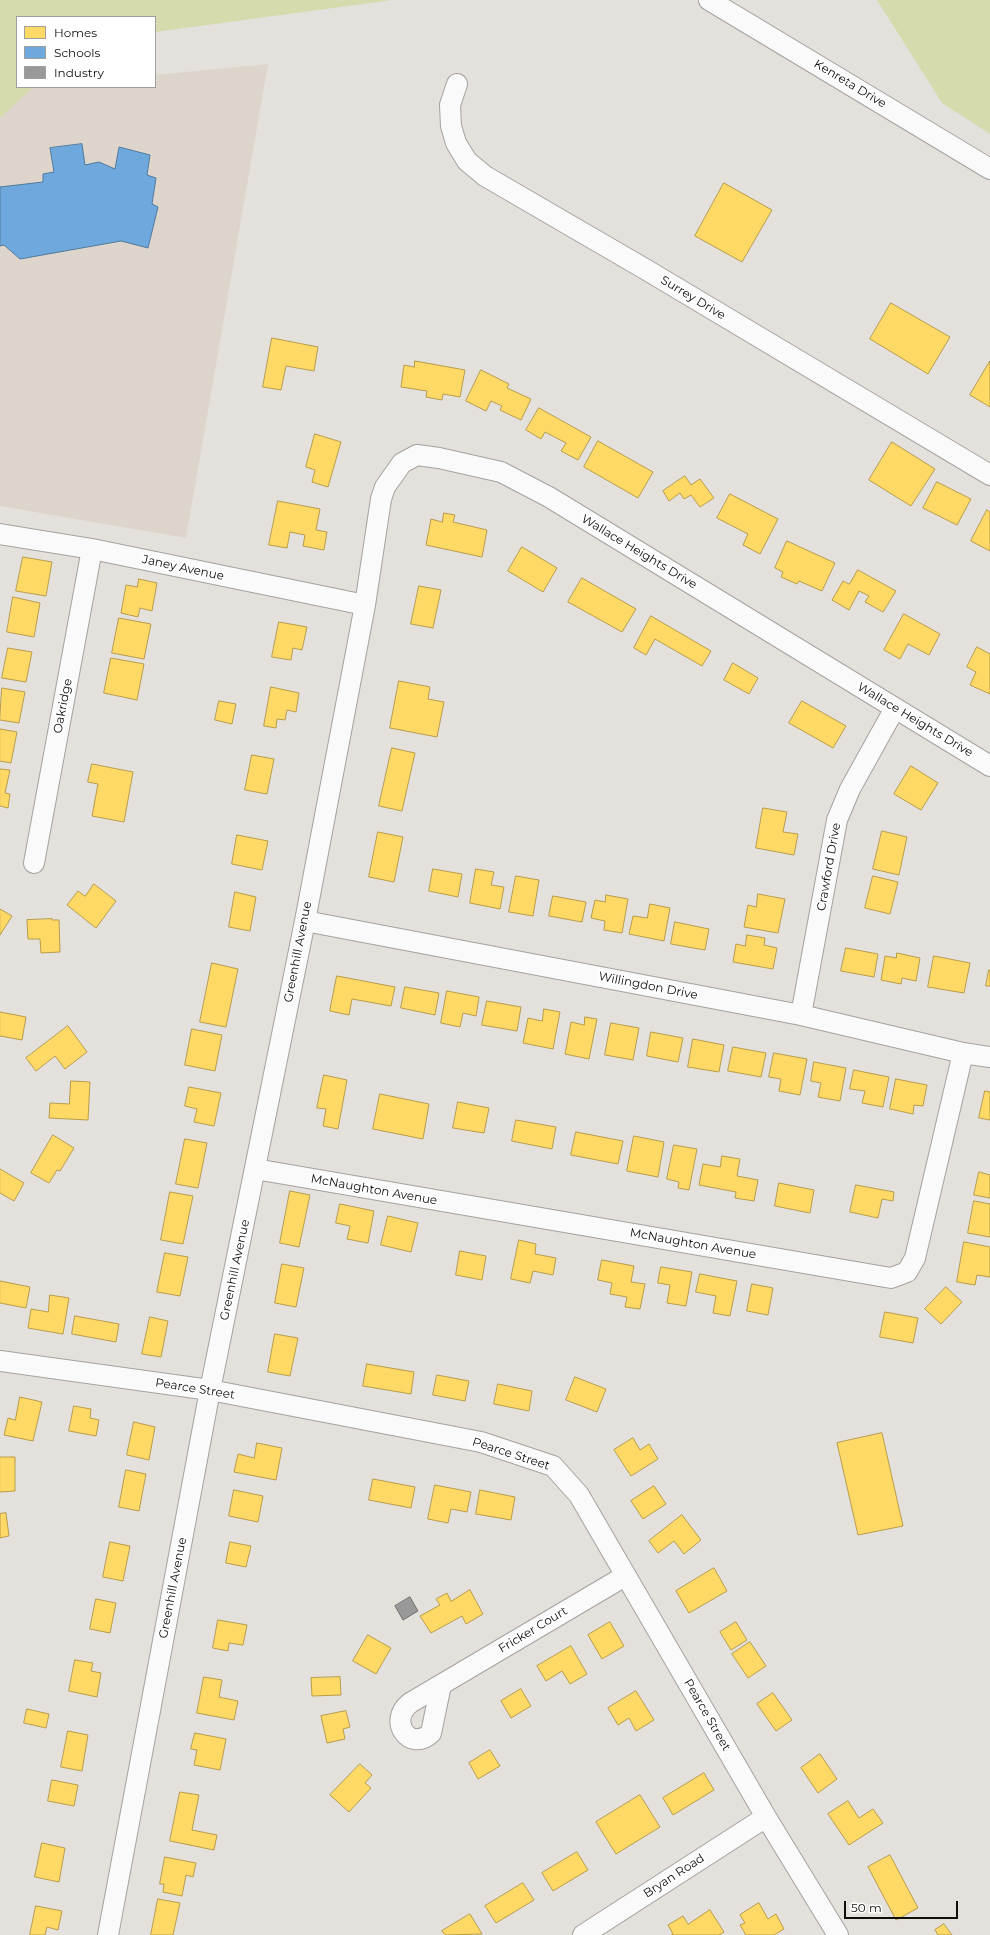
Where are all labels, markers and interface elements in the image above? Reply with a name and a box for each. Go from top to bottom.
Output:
legend [16,16,156,88]
text: Homes [54,25,97,40]
text: Schools [54,45,100,60]
street label: Kenreta Drive [811,57,889,111]
text: Industry [54,65,104,80]
street label: Surrey Drive [658,273,728,323]
street label: Wallace Heights Drive [579,512,699,592]
street label: Janey Avenue [141,552,225,584]
street label: Oakridge [51,677,75,735]
street label: Wallace Heights Drive [855,680,975,760]
street label: Crawford Drive [814,822,844,912]
street label: Greenhill Avenue [281,900,315,1004]
street label: Willingdon Drive [597,969,699,1003]
street label: McNaughton Avenue [310,1172,438,1208]
street label: Greenhill Avenue [217,1218,253,1322]
street label: McNaughton Avenue [629,1226,757,1262]
street label: Pearce Street [154,1376,236,1402]
street label: Pearce Street [470,1435,552,1473]
street label: Greenhill Avenue [156,1536,190,1640]
street label: Fricker Court [496,1604,570,1656]
street label: Pearce Street [681,1677,733,1753]
street label: Bryan Road [641,1851,707,1901]
scale bar [846,1893,960,1919]
text: 50 m [851,1900,882,1915]

